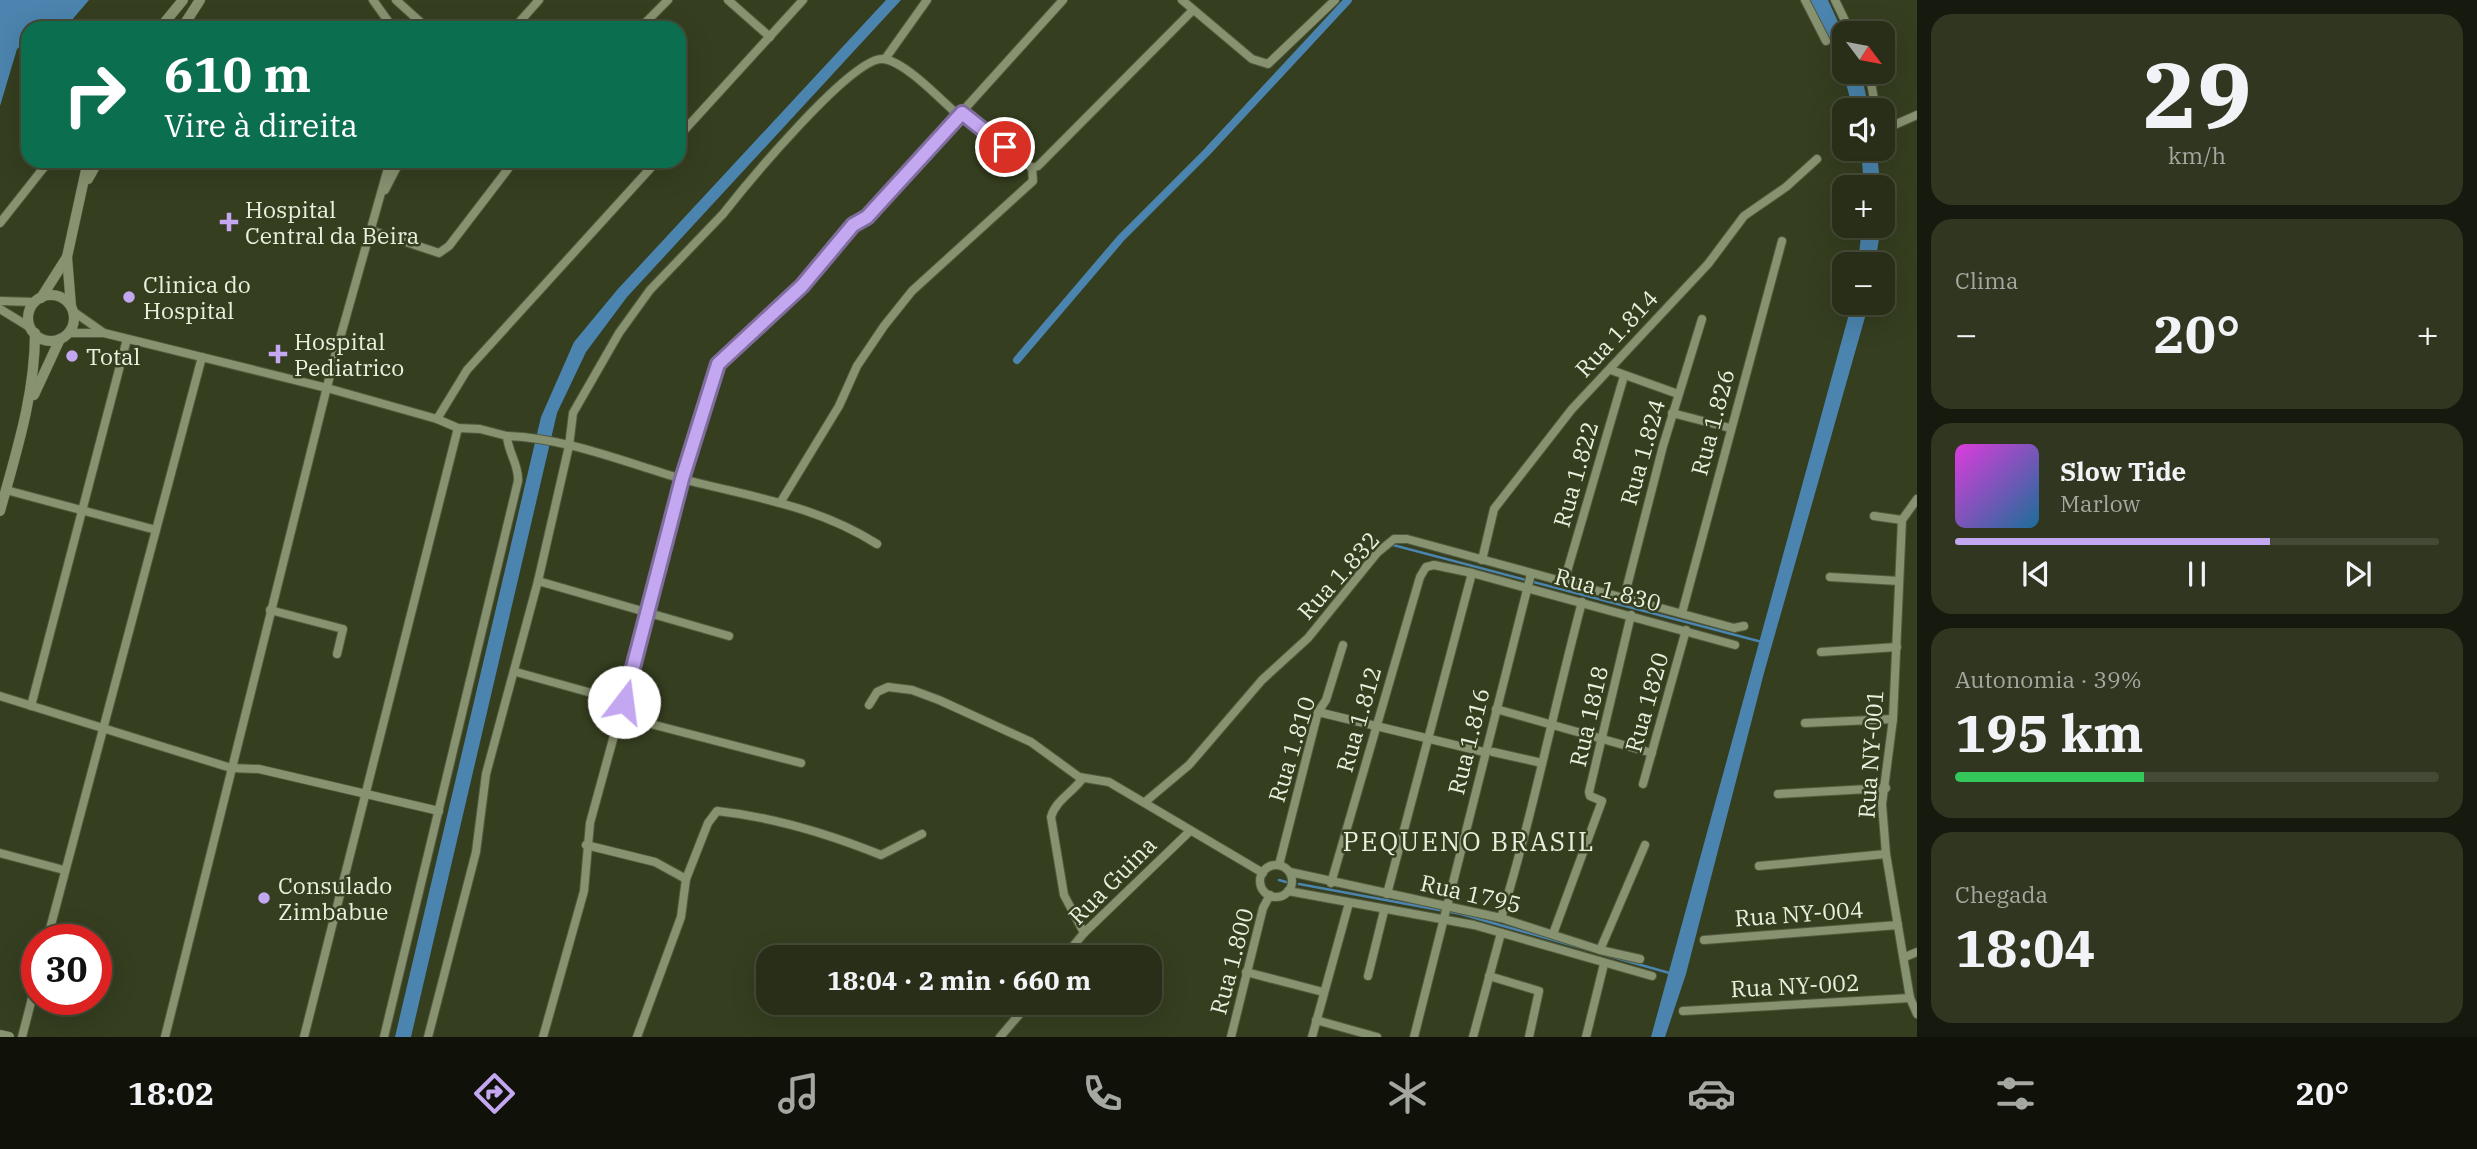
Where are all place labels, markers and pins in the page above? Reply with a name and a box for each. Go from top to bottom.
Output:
pin [975,117,1035,177]
place label: Hospital Central da Beira [245,194,419,250]
marker: Hospital Central da Beira [219,212,239,232]
place label: Clinica do Hospital [143,269,251,325]
marker: Clinica do Hospital [121,289,137,305]
place label: Hospital Pediatrico [294,326,404,382]
place label: Total [86,341,141,371]
marker: Hospital Pediatrico [268,344,288,364]
marker: Total [64,348,80,364]
place label: Consulado Zimbabue [278,870,392,926]
marker: Consulado Zimbabue [256,890,272,906]

